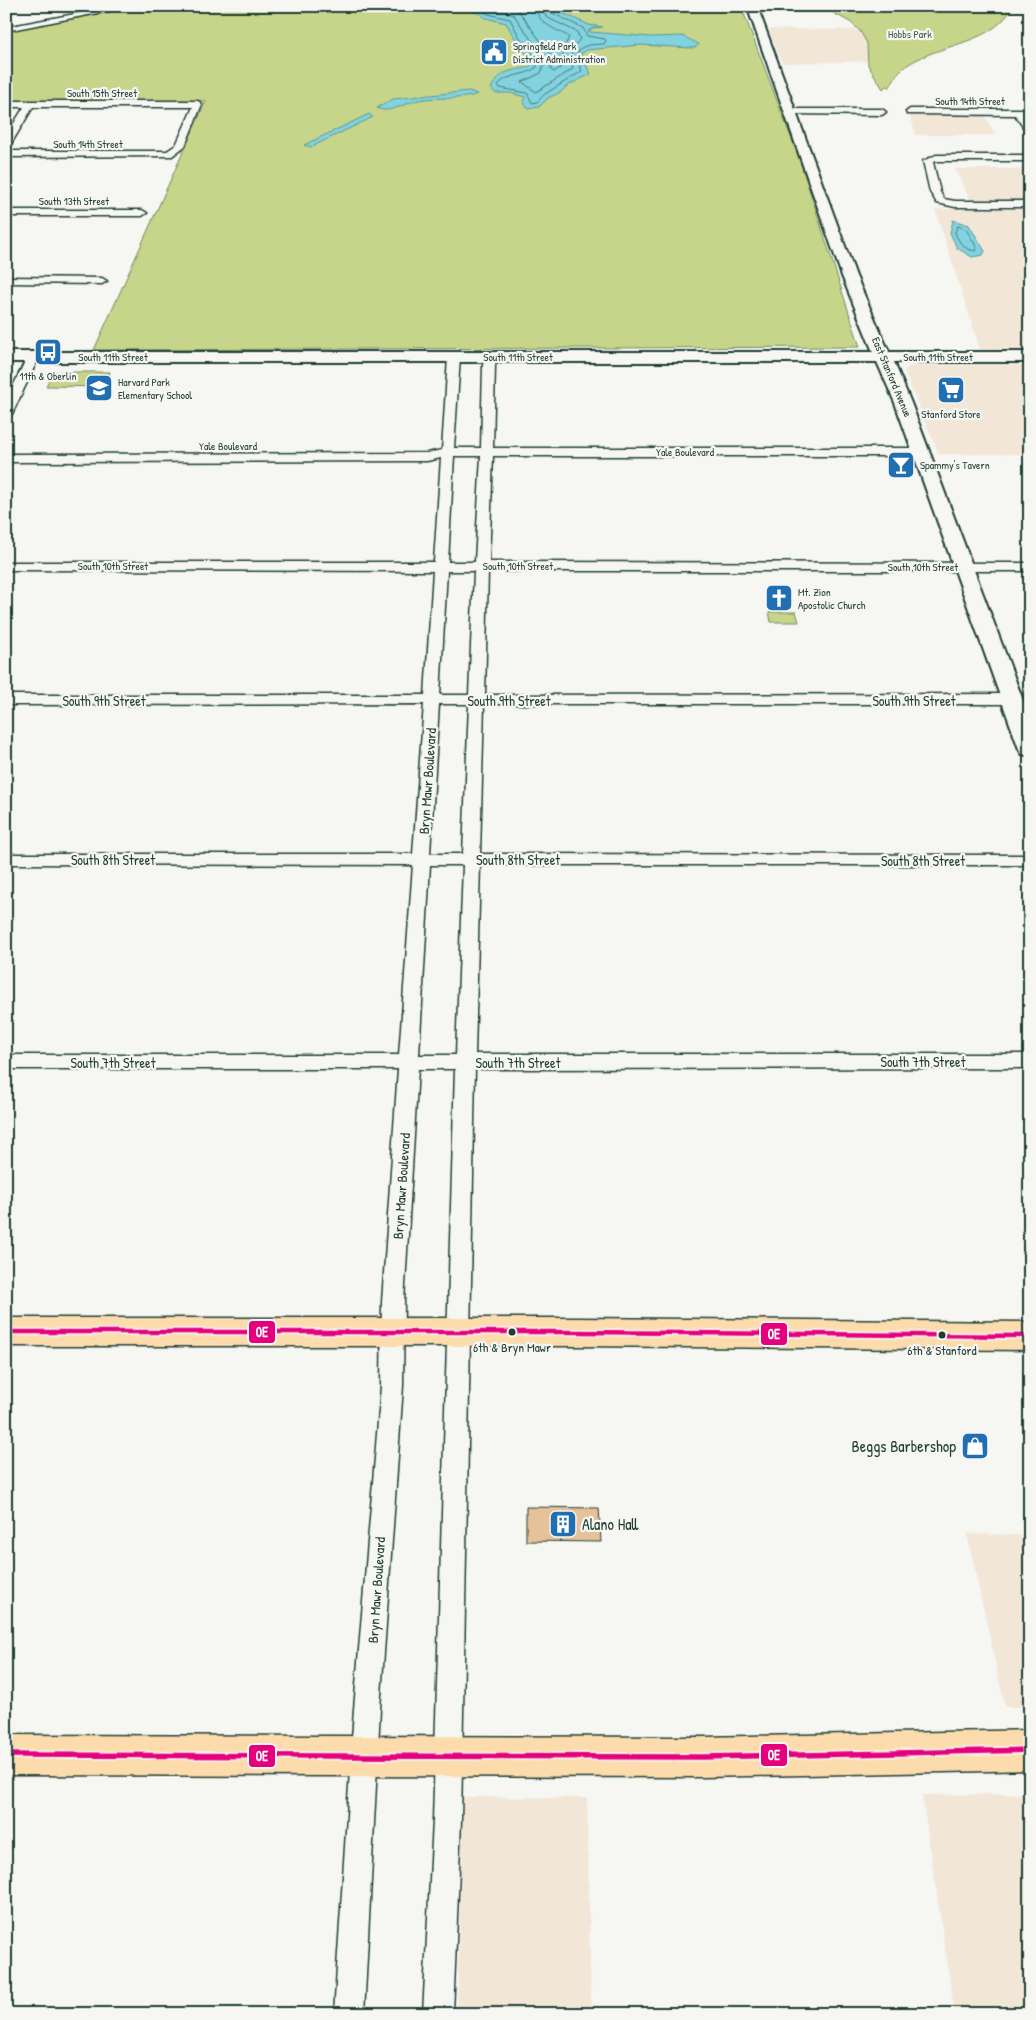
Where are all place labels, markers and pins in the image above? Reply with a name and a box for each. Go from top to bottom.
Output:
public building icon: Springfield Park District Administration [479,37,509,67]
place label: Springfield Park District Administration [513,39,605,66]
bus stop icon: 11th & Oberlin [33,337,63,367]
place label: 11th & Oberlin [20,369,76,383]
school or university icon: Harvard Park Elementary School [84,373,114,403]
place label: Harvard Park Elementary School [118,375,192,402]
supermarket icon: Stanford Store [936,375,966,405]
place label: Stanford Store [921,407,981,421]
bar icon: Spammy's Tavern [886,450,916,480]
place label: Spammy's Tavern [920,458,990,472]
church icon: Mt. Zion Apostolic Church [764,583,794,613]
place label: Mt. Zion Apostolic Church [798,585,866,612]
marker: 6th & Bryn Mawr [507,1327,517,1337]
marker: 6th & Stanford [937,1330,947,1340]
place label: 6th & Bryn Mawr [473,1338,551,1356]
place label: 6th & Stanford [907,1341,977,1359]
shop icon: Beggs Barbershop [960,1431,990,1461]
place label: Beggs Barbershop [852,1435,956,1457]
building icon: Alano Hall [548,1509,578,1539]
place label: Alano Hall [582,1513,638,1535]

